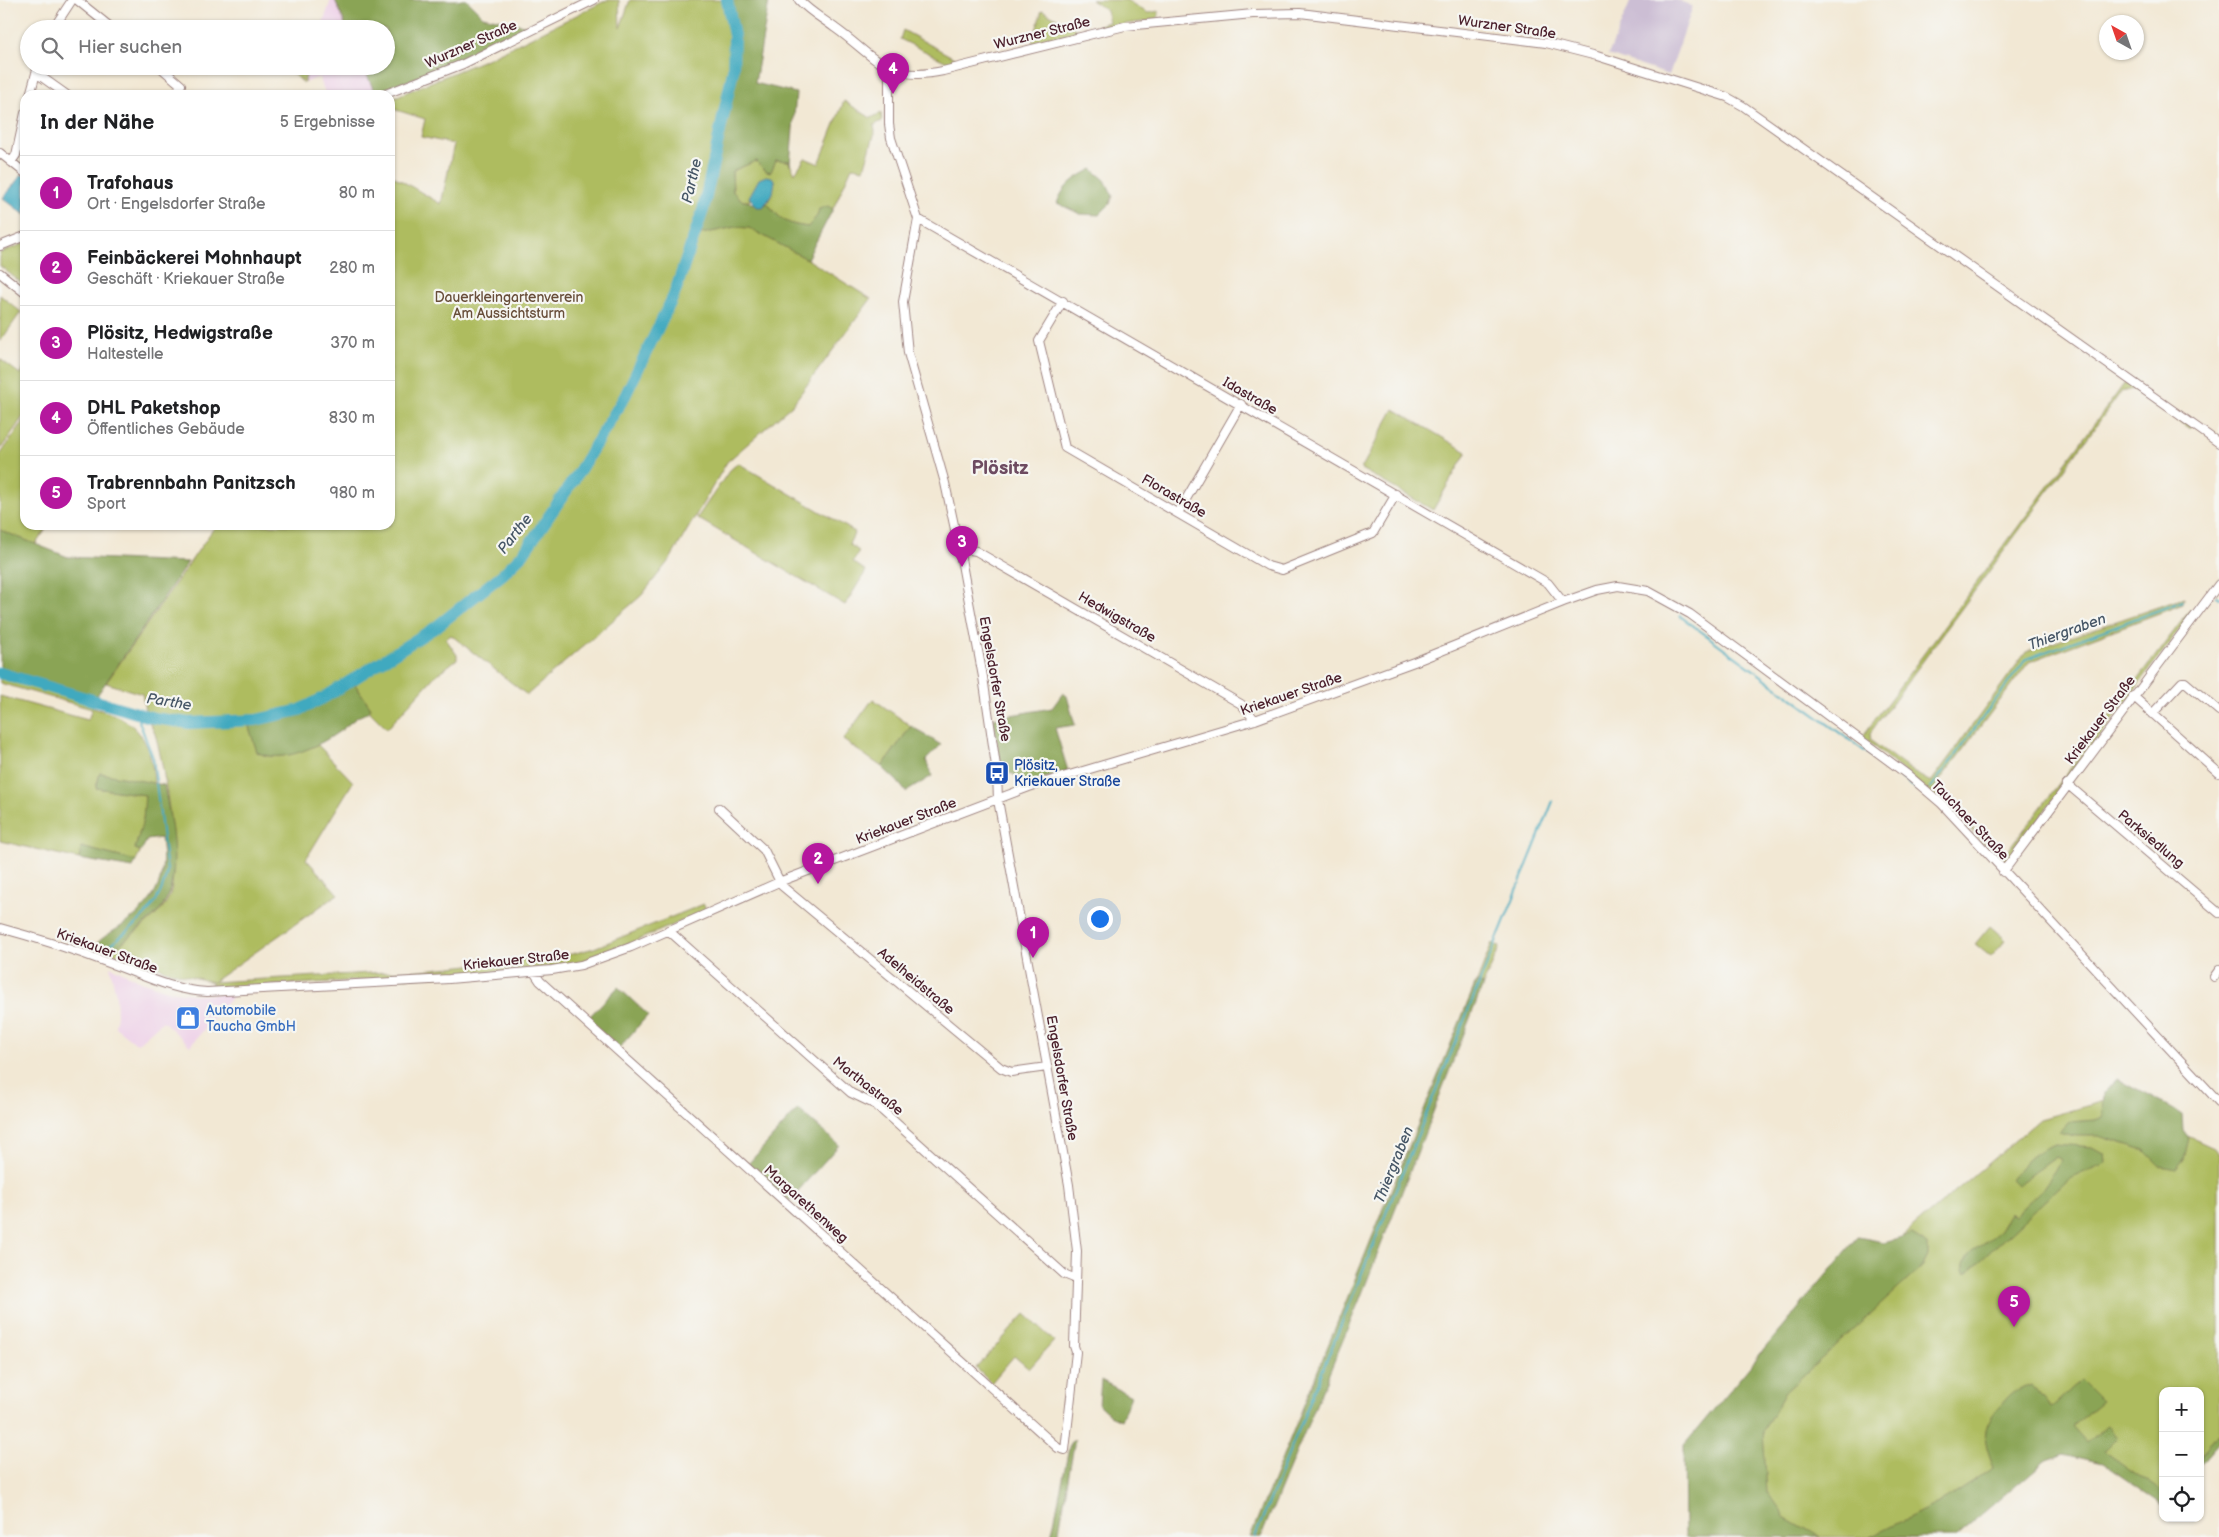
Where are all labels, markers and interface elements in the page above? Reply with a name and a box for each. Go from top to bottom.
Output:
street label: Wurzner Straße [1457,12,1557,42]
street label: Wurzner Straße [992,13,1092,53]
north arrow [2099,15,2144,60]
street label: Wurzner Straße [423,16,519,72]
search box [20,20,395,75]
icon: search [38,34,66,62]
text: Hier suchen [78,36,182,59]
pin: 4 [877,53,909,94]
text: In der Nähe [40,110,154,135]
text: 5 Ergebnisse [280,113,375,132]
water label: Parthe [678,156,706,205]
text: Trafohaus [87,172,173,195]
text: 1 [53,184,59,203]
text: 80 m [339,184,375,203]
text: Ort · Engelsdorfer Straße [87,195,265,214]
text: Feinbäckerei Mohnhaupt [87,247,302,270]
text: 2 [51,259,61,278]
text: 280 m [329,259,375,278]
text: Geschäft · Kriekauer Straße [87,270,285,289]
park label: Dauerkleingartenverein Am Aussichtsturm [435,289,584,322]
text: Plösitz, Hedwigstraße [87,322,273,345]
text: 3 [51,334,61,353]
text: 370 m [330,334,375,353]
text: Haltestelle [87,345,164,364]
street label: Idastraße [1220,374,1280,418]
text: DHL Paketshop [87,397,221,420]
text: 4 [51,409,61,428]
text: 830 m [329,409,375,428]
text: Öffentliches Gebäude [87,420,245,439]
district label: Plösitz [971,457,1029,480]
street label: Florastraße [1139,471,1209,521]
text: Trabrennbahn Panitzsch [87,472,296,495]
text: 5 [51,484,61,503]
text: 980 m [329,484,375,503]
text: Sport [87,495,126,514]
water label: Parthe [494,510,537,558]
pin: 3 [946,526,978,567]
street label: Hedwigstraße [1075,588,1159,646]
water label: Thiergraben [2025,609,2109,655]
street label: Engelsdorfer Straße [976,615,1014,743]
street label: Kriekauer Straße [1238,669,1344,719]
street label: Kriekauer Straße [2061,672,2139,768]
water label: Parthe [145,689,193,715]
place label: Plösitz, Kriekauer Straße [1014,757,1120,790]
bus stop icon: Plösitz, Kriekauer Straße [984,760,1010,786]
street label: Tauchaer Straße [1928,777,2012,863]
street label: Kriekauer Straße [853,794,959,848]
street label: Parksiedlung [2114,806,2188,872]
pin: 2 [802,843,834,884]
your location [1087,906,1113,932]
pin: 1 [1017,917,1049,958]
street label: Kriekauer Straße [54,925,160,977]
street label: Adelheidstraße [874,944,958,1018]
street label: Kriekauer Straße [462,946,570,974]
place label: Automobile Taucha GmbH [206,1002,296,1035]
shop icon: Automobile Taucha GmbH [175,1005,201,1031]
street label: Engelsdorfer Straße [1043,1014,1081,1142]
street label: Marthastraße [829,1053,907,1119]
water label: Thiergraben [1370,1124,1418,1206]
street label: Margarethenweg [760,1162,852,1246]
pin: 5 [1998,1286,2030,1327]
map controls [2159,1387,2204,1522]
button: + [2159,1387,2204,1432]
button: − [2159,1432,2204,1477]
button: locate [2159,1477,2204,1522]

